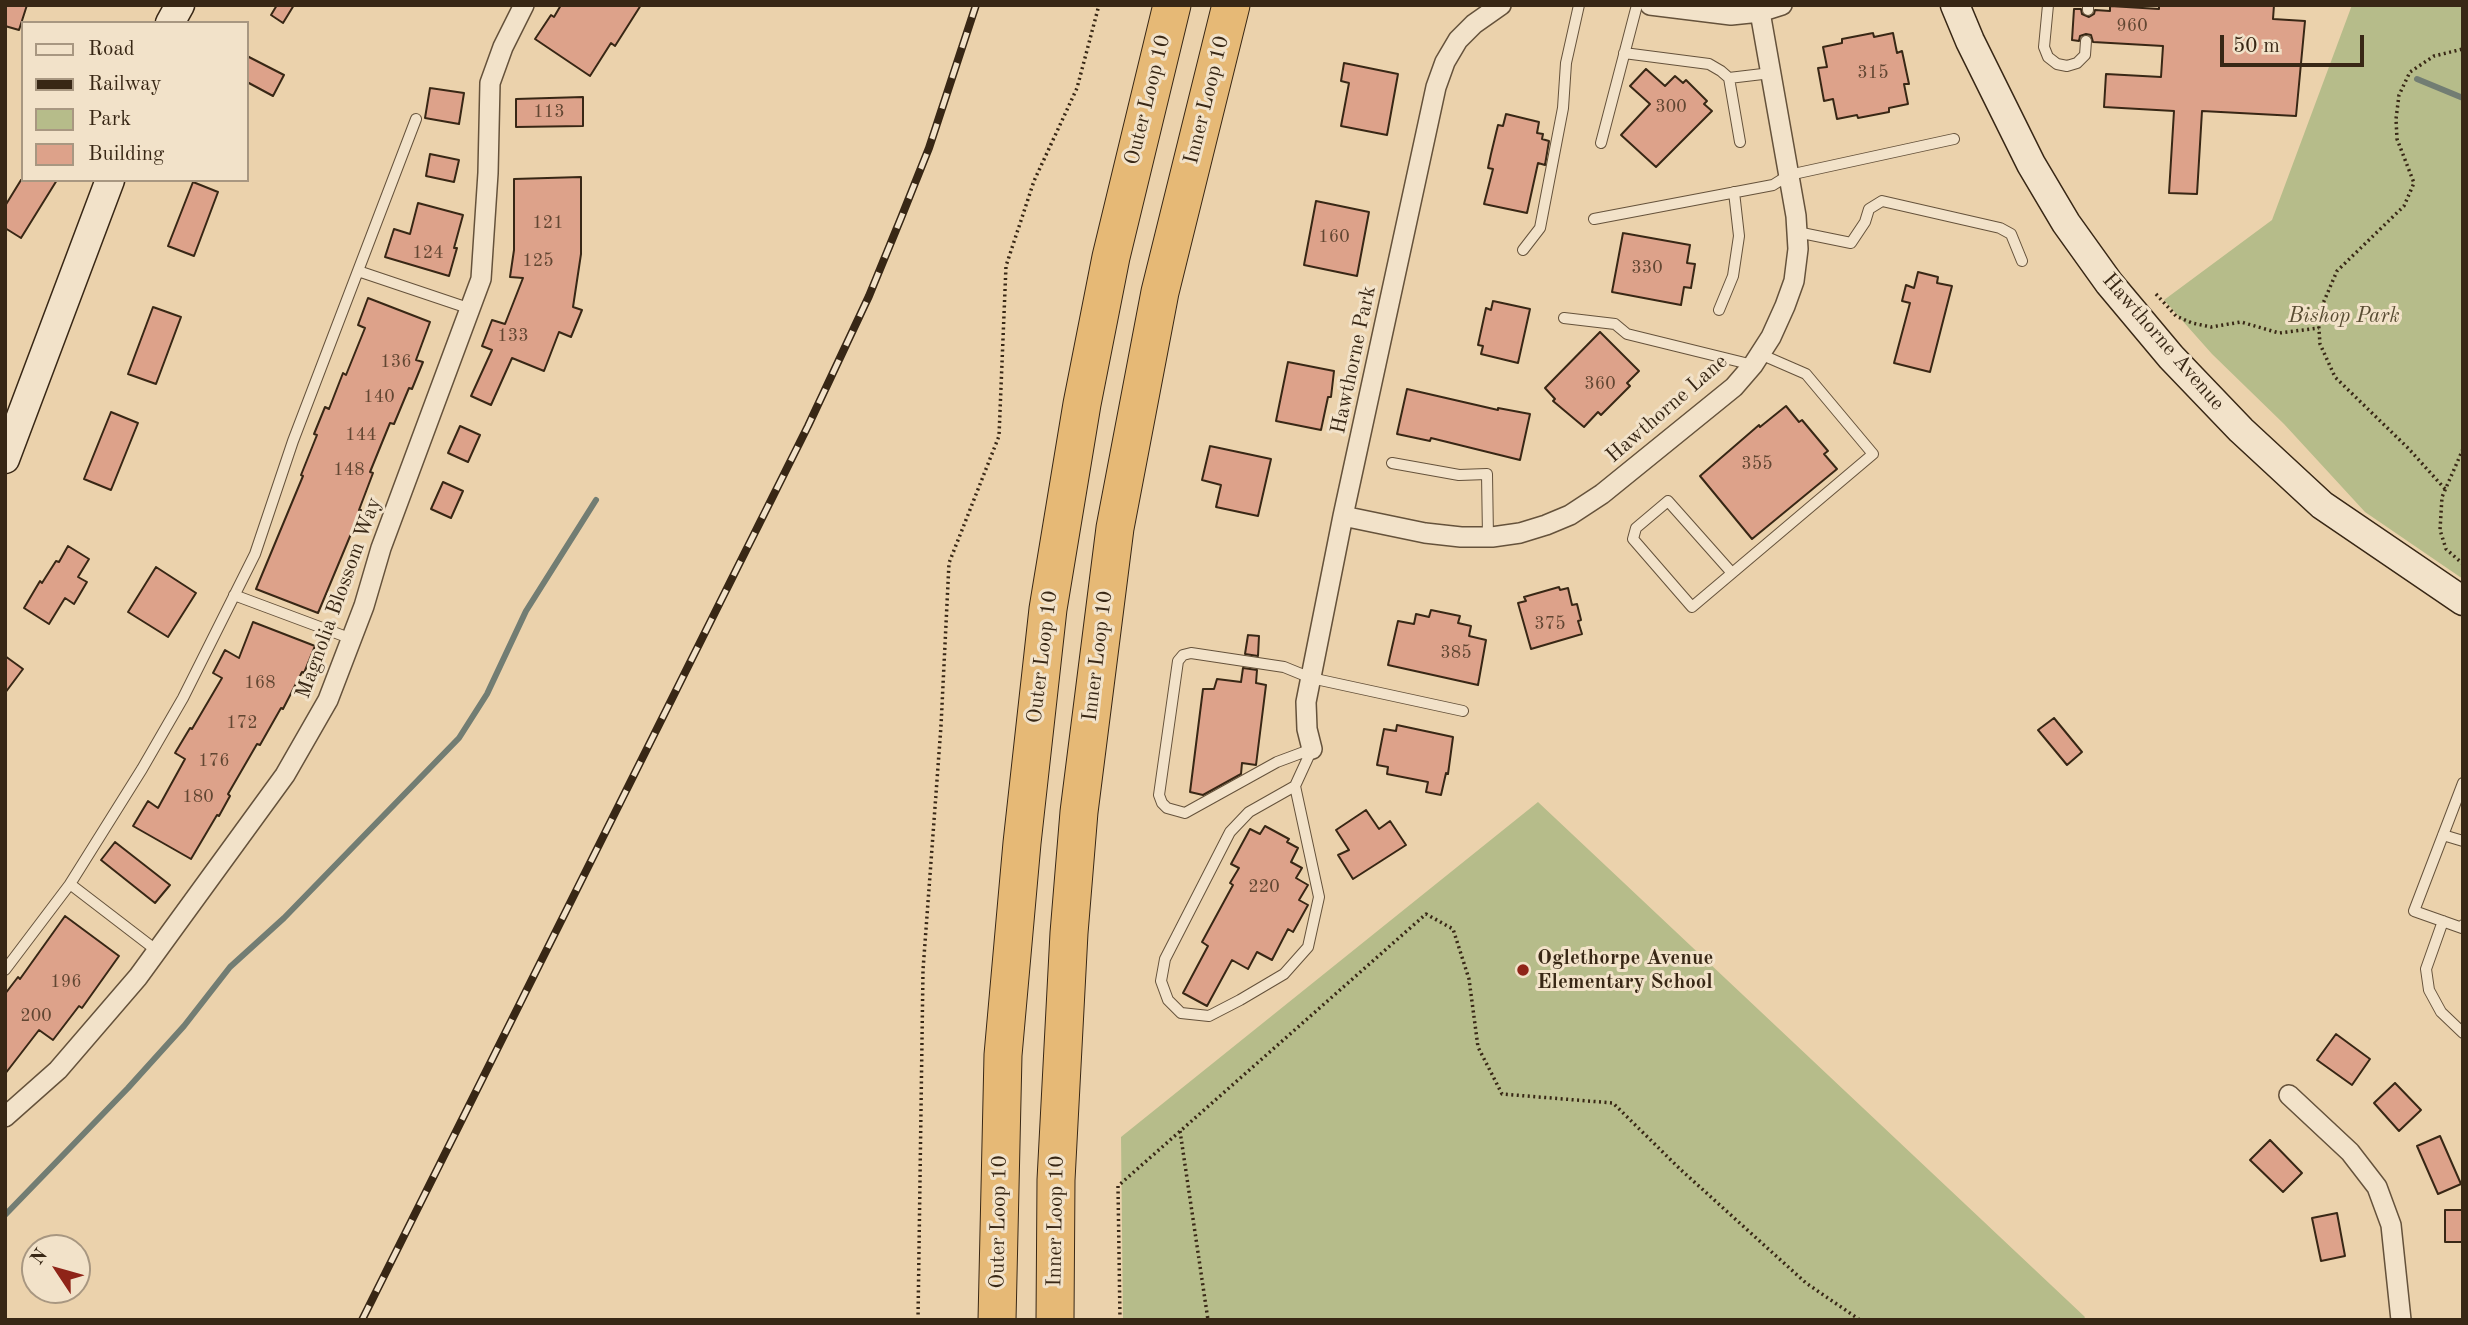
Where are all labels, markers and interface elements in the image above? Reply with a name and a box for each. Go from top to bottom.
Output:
house number: 960 [2116,15,2148,37]
legend [21,21,248,182]
scale bar [2223,21,2366,65]
street label: Outer Loop 10 [1120,32,1176,168]
street label: Inner Loop 10 [1179,33,1235,167]
text: 50 m [2233,36,2280,57]
text: Road [88,39,135,60]
house number: 315 [1857,62,1889,84]
text: Railway [88,74,162,95]
house number: 300 [1655,96,1687,118]
house number: 113 [533,101,565,123]
text: Park [88,109,131,130]
text: Building [88,144,164,165]
house number: 121 [532,212,564,234]
house number: 160 [1318,226,1350,248]
house number: 124 [412,242,444,264]
house number: 125 [522,250,554,272]
house number: 330 [1631,257,1663,279]
street label: Hawthorne Avenue [2096,268,2230,416]
street label: Hawthorne Park [1326,284,1382,436]
park label: Bishop Park [2288,303,2400,329]
house number: 133 [497,325,529,347]
street label: Hawthorne Lane [1601,349,1733,469]
house number: 136 [380,351,412,373]
house number: 360 [1584,373,1616,395]
house number: 140 [363,386,395,408]
house number: 144 [345,424,377,446]
house number: 355 [1741,453,1773,475]
house number: 148 [333,459,365,481]
street label: Magnolia Blossom Way [291,494,387,702]
street label: Outer Loop 10 [1022,589,1064,725]
street label: Inner Loop 10 [1078,589,1118,723]
house number: 375 [1534,613,1566,635]
house number: 385 [1440,642,1472,664]
house number: 168 [244,672,276,694]
house number: 172 [226,712,258,734]
house number: 176 [198,750,230,772]
house number: 180 [182,786,214,808]
house number: 220 [1248,876,1280,898]
place label: Oglethorpe Avenue Elementary School [1537,945,1713,995]
marker: Oglethorpe Avenue Elementary School [1515,962,1531,978]
house number: 196 [50,971,82,993]
house number: 200 [20,1005,52,1027]
street label: Outer Loop 10 [985,1155,1013,1289]
street label: Inner Loop 10 [1042,1155,1070,1287]
north arrow [21,1234,91,1304]
text: N [28,1246,52,1269]

